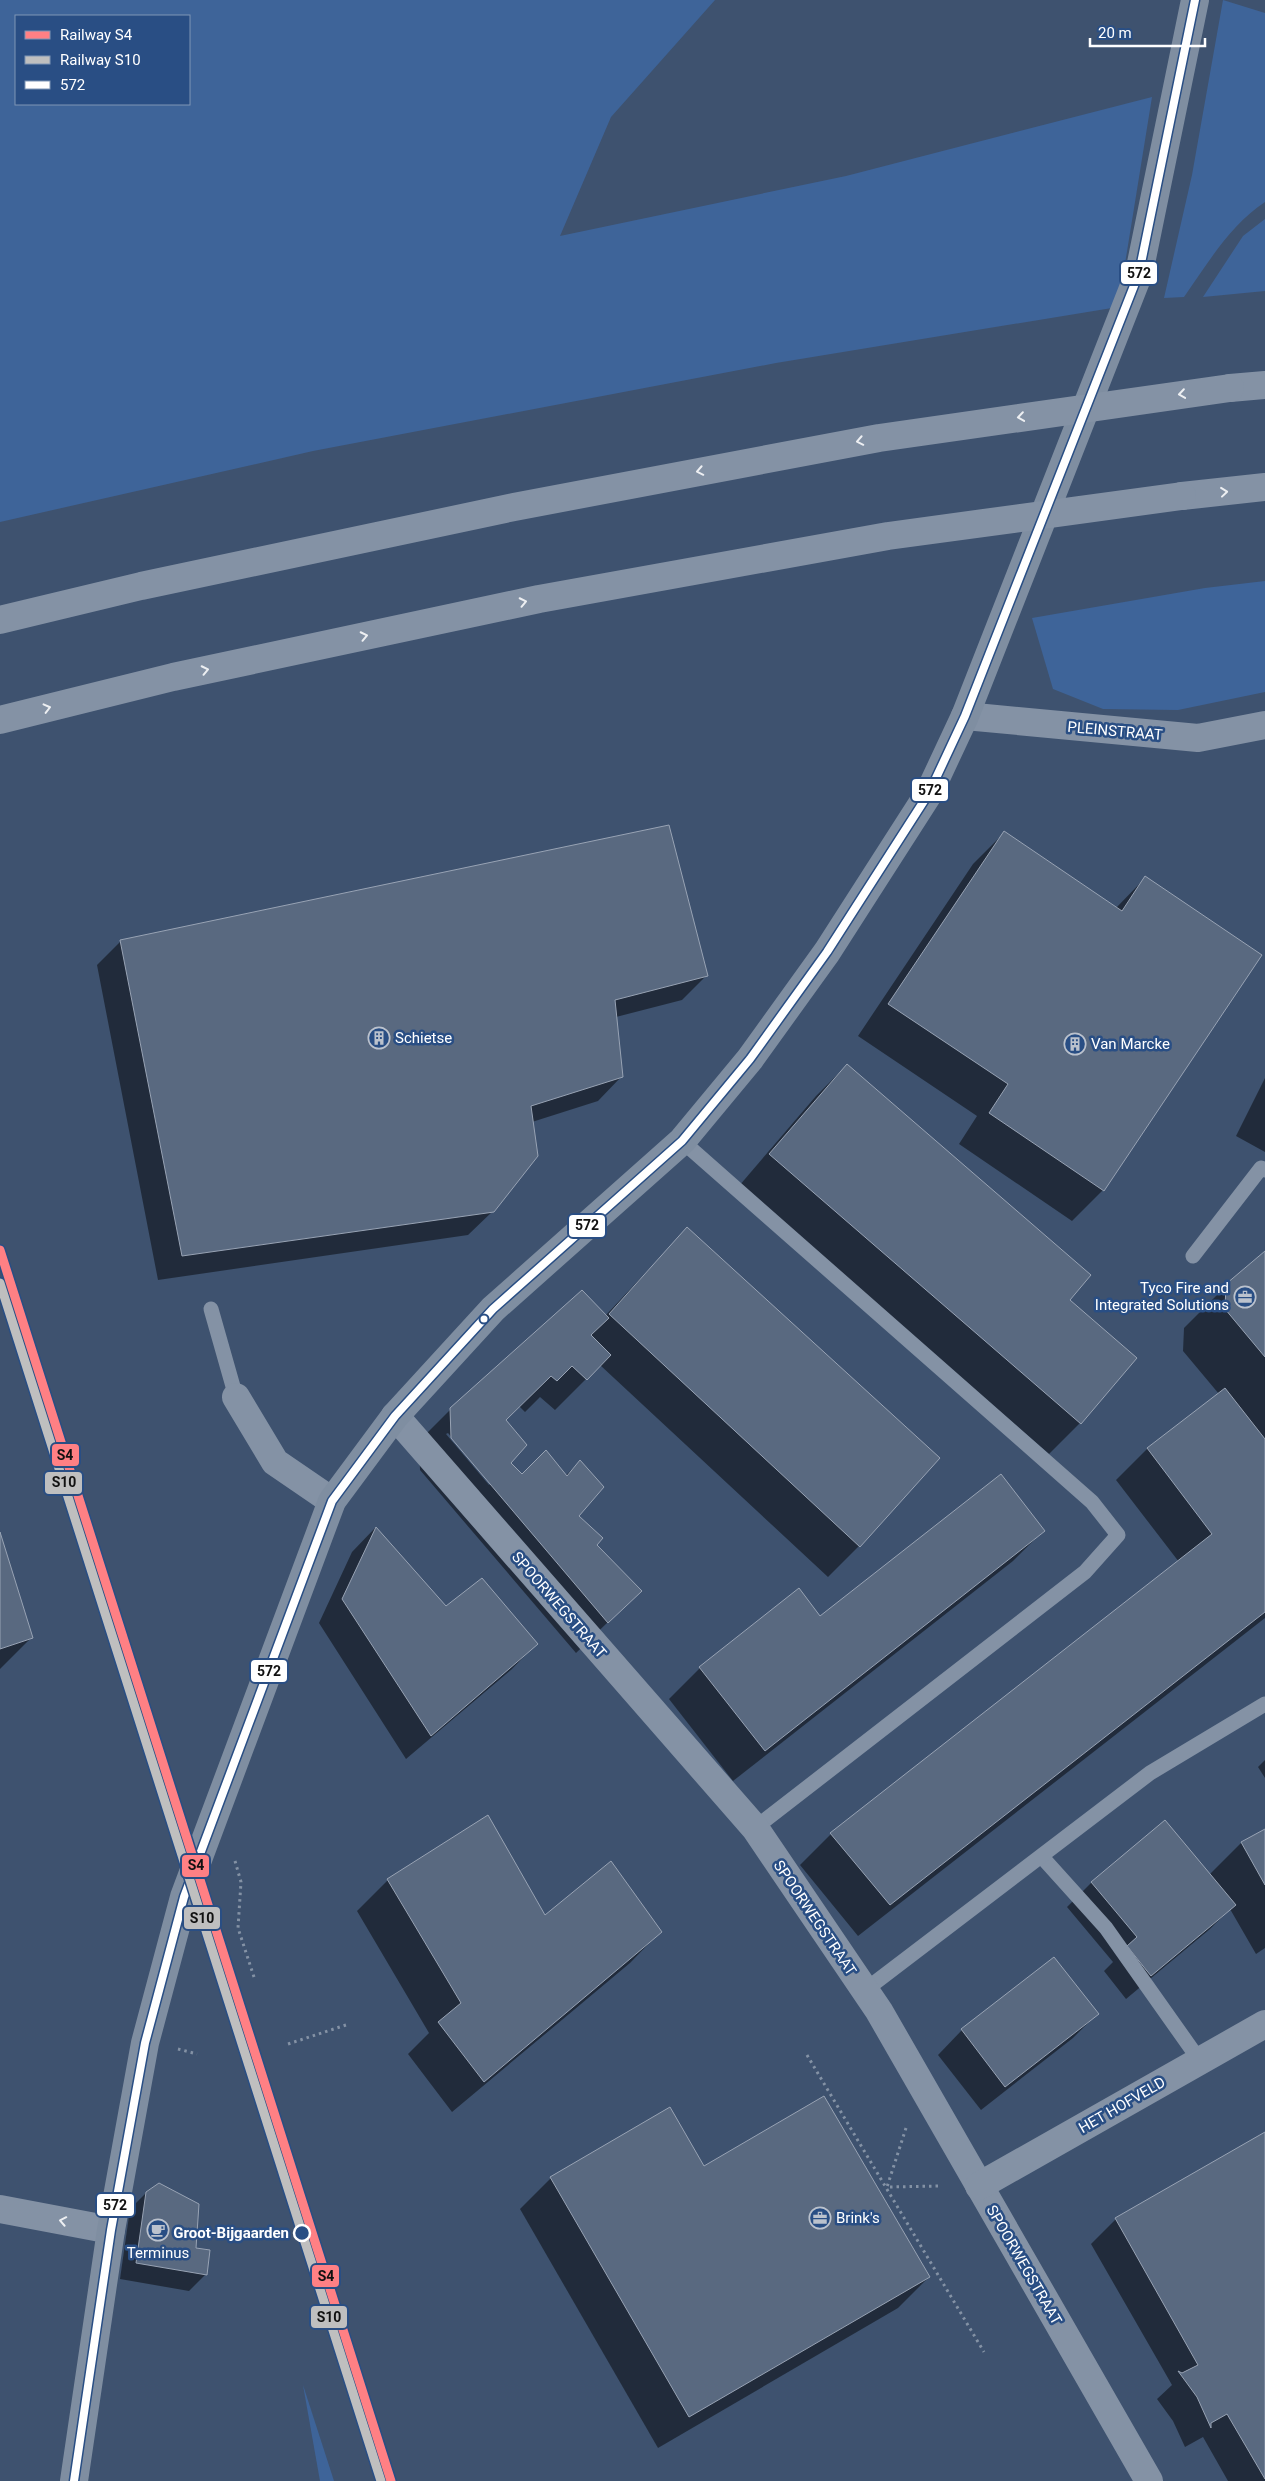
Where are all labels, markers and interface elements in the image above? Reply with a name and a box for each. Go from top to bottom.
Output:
legend [15,15,190,105]
scale bar [1090,15,1205,47]
text: 20 m [1098,24,1132,42]
text: Railway S4 [60,26,133,44]
text: Railway S10 [60,51,141,69]
text: 572 [60,76,85,94]
line badge: 572 [1120,261,1158,285]
text: 572 [1127,265,1151,281]
one-way arrow [1177,389,1186,399]
one-way arrow [1016,412,1025,422]
one-way arrow [856,436,864,446]
one-way arrow [696,466,705,476]
one-way arrow [1220,487,1228,498]
one-way arrow [519,597,528,608]
one-way arrow [360,631,369,642]
one-way arrow [201,665,210,676]
one-way arrow [43,703,52,714]
street label: PLEINSTRAAT [1067,718,1163,744]
line badge: 572 [911,778,949,802]
text: 572 [918,782,942,798]
building icon: Schietse [367,1026,391,1050]
place label: Schietse [395,1029,452,1047]
building icon: Van Marcke [1063,1032,1087,1056]
place label: Van Marcke [1091,1035,1170,1053]
line badge: 572 [568,1214,606,1238]
text: 572 [575,1217,599,1233]
place label: Tyco Fire and Integrated Solutions [1095,1279,1229,1314]
office icon: Tyco Fire and Integrated Solutions [1233,1285,1257,1309]
unlabelled marker [479,1314,489,1324]
line badge: S4 [51,1443,80,1467]
text: S4 [57,1447,73,1463]
line badge: S10 [44,1471,83,1495]
text: S10 [52,1474,76,1490]
street label: SPOORWEGSTRAAT [508,1548,610,1662]
line badge: 572 [250,1659,288,1683]
text: 572 [257,1663,281,1679]
line badge: S4 [181,1854,210,1878]
text: S4 [188,1857,204,1873]
street label: SPOORWEGSTRAAT [770,1857,860,1979]
line badge: S10 [183,1906,221,1930]
text: S10 [190,1910,214,1926]
street label: HET HOFVELD [1075,2073,1169,2137]
line badge: 572 [96,2193,135,2217]
text: 572 [103,2197,127,2213]
street label: SPOORWEGSTRAAT [982,2202,1066,2328]
office icon: Brink's [808,2206,832,2230]
place label: Brink's [836,2209,880,2227]
one-way arrow [59,2216,68,2226]
cafe icon: Terminus [146,2218,170,2242]
place label: Groot-Bijgaarden [173,2224,289,2242]
marker: Groot-Bijgaarden [293,2224,311,2242]
place label: Terminus [127,2244,189,2262]
line badge: S4 [311,2264,340,2288]
text: S4 [318,2268,334,2284]
line badge: S10 [310,2305,348,2329]
text: S10 [317,2309,341,2325]

